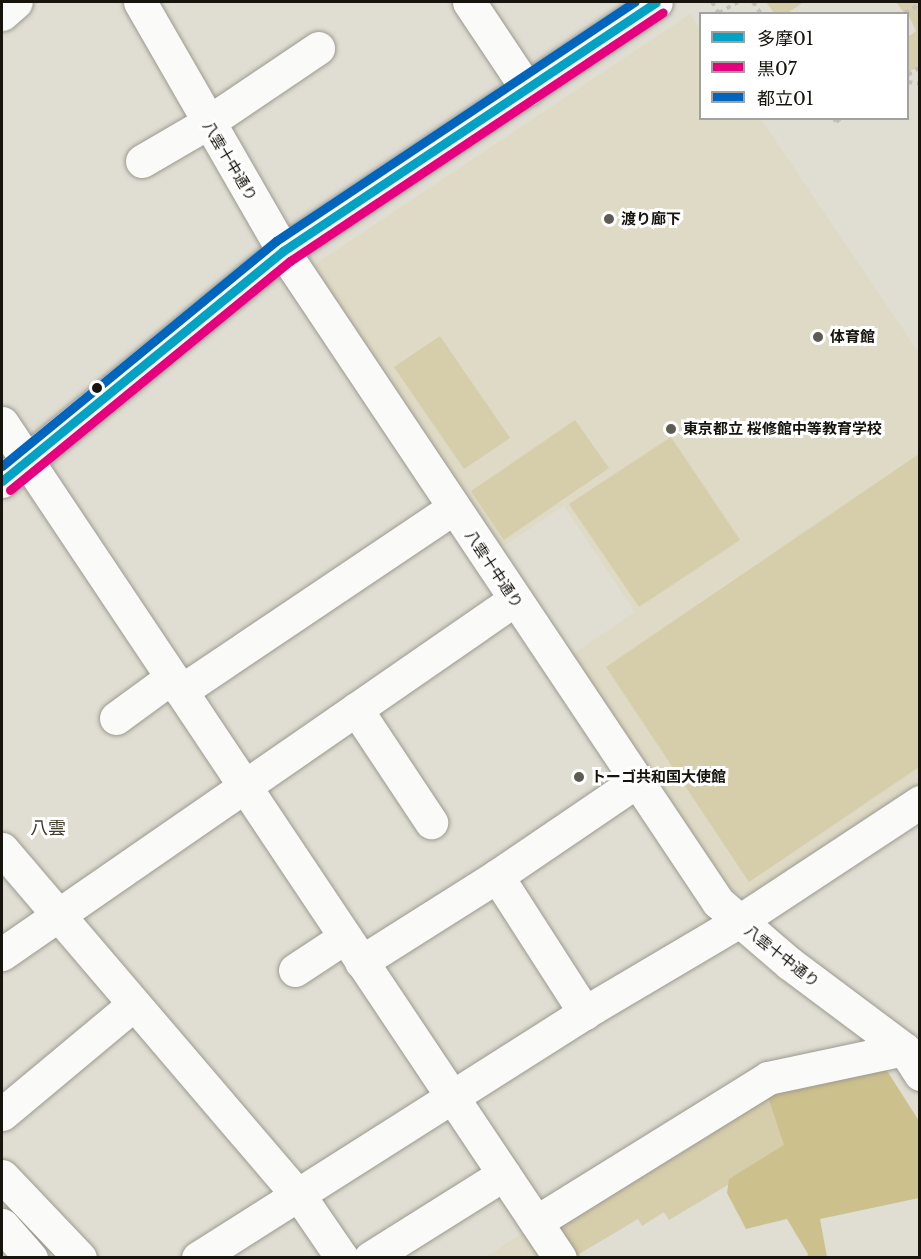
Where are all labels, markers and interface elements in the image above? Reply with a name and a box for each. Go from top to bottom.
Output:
legend [699,12,909,120]
text: 多摩01 [757,28,814,50]
text: 黒07 [757,58,797,80]
text: 都立01 [757,88,814,110]
street label: 八雲十中通り [199,118,261,204]
place label: 渡り廊下 [621,210,681,228]
marker: 渡り廊下 [602,212,616,226]
place label: 体育館 [830,328,875,346]
marker: 体育館 [811,330,825,344]
unlabelled marker [91,382,103,394]
place label: 東京都立 桜修館中等教育学校 [683,420,882,438]
marker: 東京都立 桜修館中等教育学校 [664,422,678,436]
street label: 八雲十中通り [461,527,527,611]
place label: トーゴ共和国大使館 [591,768,726,786]
marker: トーゴ共和国大使館 [572,770,586,784]
district label: 八雲 [30,817,66,839]
street label: 八雲十中通り [741,921,823,991]

